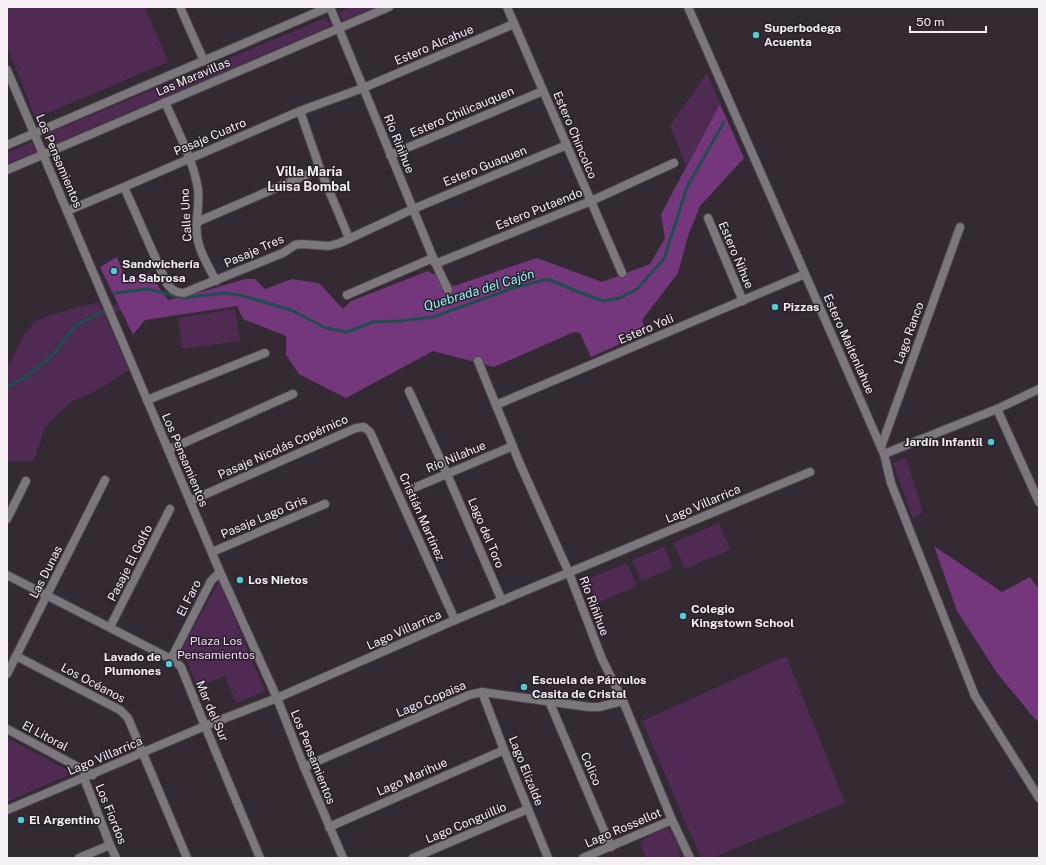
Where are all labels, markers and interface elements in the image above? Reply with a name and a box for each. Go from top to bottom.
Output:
scale bar [910,8,986,34]
text: 50 m [916,15,944,29]
place label: Superbodega Acuenta [764,21,841,49]
street label: Estero Alcahue [392,22,476,68]
marker: Superbodega Acuenta [751,30,761,40]
street label: Las Maravillas [154,55,232,99]
street label: Estero Chilicauquen [408,84,516,140]
street label: Estero Chincolco [550,89,600,181]
street label: Los Pensamientos [33,112,85,210]
street label: Río Riñihue [381,112,417,176]
street label: Pasaje Cuatro [172,115,248,159]
street label: Estero Guaquen [441,143,529,189]
district label: Villa María Luisa Bombal [267,164,351,194]
street label: Estero Putaendo [494,185,585,233]
street label: Calle Uno [178,188,194,242]
street label: Estero Ñihue [716,219,757,291]
street label: Pasaje Tres [222,232,286,270]
place label: Sandwichería La Sabrosa [122,257,200,285]
marker: Sandwichería La Sabrosa [109,266,119,276]
water label: Quebrada del Cajón [422,266,536,314]
street label: Estero Maitenlahue [821,292,877,396]
place label: Pizzas [783,300,819,314]
street label: Lago Ranco [891,300,927,366]
marker: Pizzas [770,302,780,312]
street label: Estero Yoli [616,311,676,347]
street label: Los Pensamientos [159,411,211,509]
street label: Pasaje Nicolás Copérnico [216,412,350,482]
place label: Jardín Infantil [905,435,983,449]
marker: Jardín Infantil [986,437,996,447]
street label: Río Nilahue [424,438,488,476]
street label: Cristián Martínez [396,471,448,563]
street label: Lago Villarrica [663,482,743,526]
street label: Pasaje Lago Gris [219,493,309,541]
street label: Lago del Toro [465,496,507,570]
street label: Pasaje El Golfo [105,522,155,604]
street label: Las Dunas [27,543,65,601]
place label: Los Nietos [248,573,308,587]
street label: Río Riñihue [576,574,612,638]
marker: Los Nietos [235,575,245,585]
street label: El Faro [174,577,204,618]
place label: Colegio Kingstown School [691,602,794,630]
street label: Lago Villarrica [365,607,443,653]
marker: Colegio Kingstown School [678,611,688,621]
park label: Plaza Los Pensamientos [177,634,255,662]
place label: Lavado de Plumones [104,650,161,678]
marker: Lavado de Plumones [164,659,174,669]
street label: Los Océanos [59,660,127,706]
place label: Escuela de Párvulos Casita de Cristal [532,673,646,701]
street label: Mar del Sur [193,678,231,744]
street label: Lago Copaisa [394,678,468,720]
marker: Escuela de Párvulos Casita de Cristal [519,682,529,692]
street label: Los Pensamientos [288,708,338,806]
street label: El Litoral [20,718,71,754]
street label: Lago Villarrica [65,734,145,778]
street label: Lago Elizalde [506,734,546,808]
street label: Colico [578,750,604,788]
street label: Lago Marihue [374,755,450,799]
street label: Los Fiordos [93,782,129,846]
street label: Lago Conguillío [424,800,509,846]
street label: Lago Rossellot [583,805,664,850]
place label: El Argentino [29,813,100,827]
marker: El Argentino [16,815,26,825]

